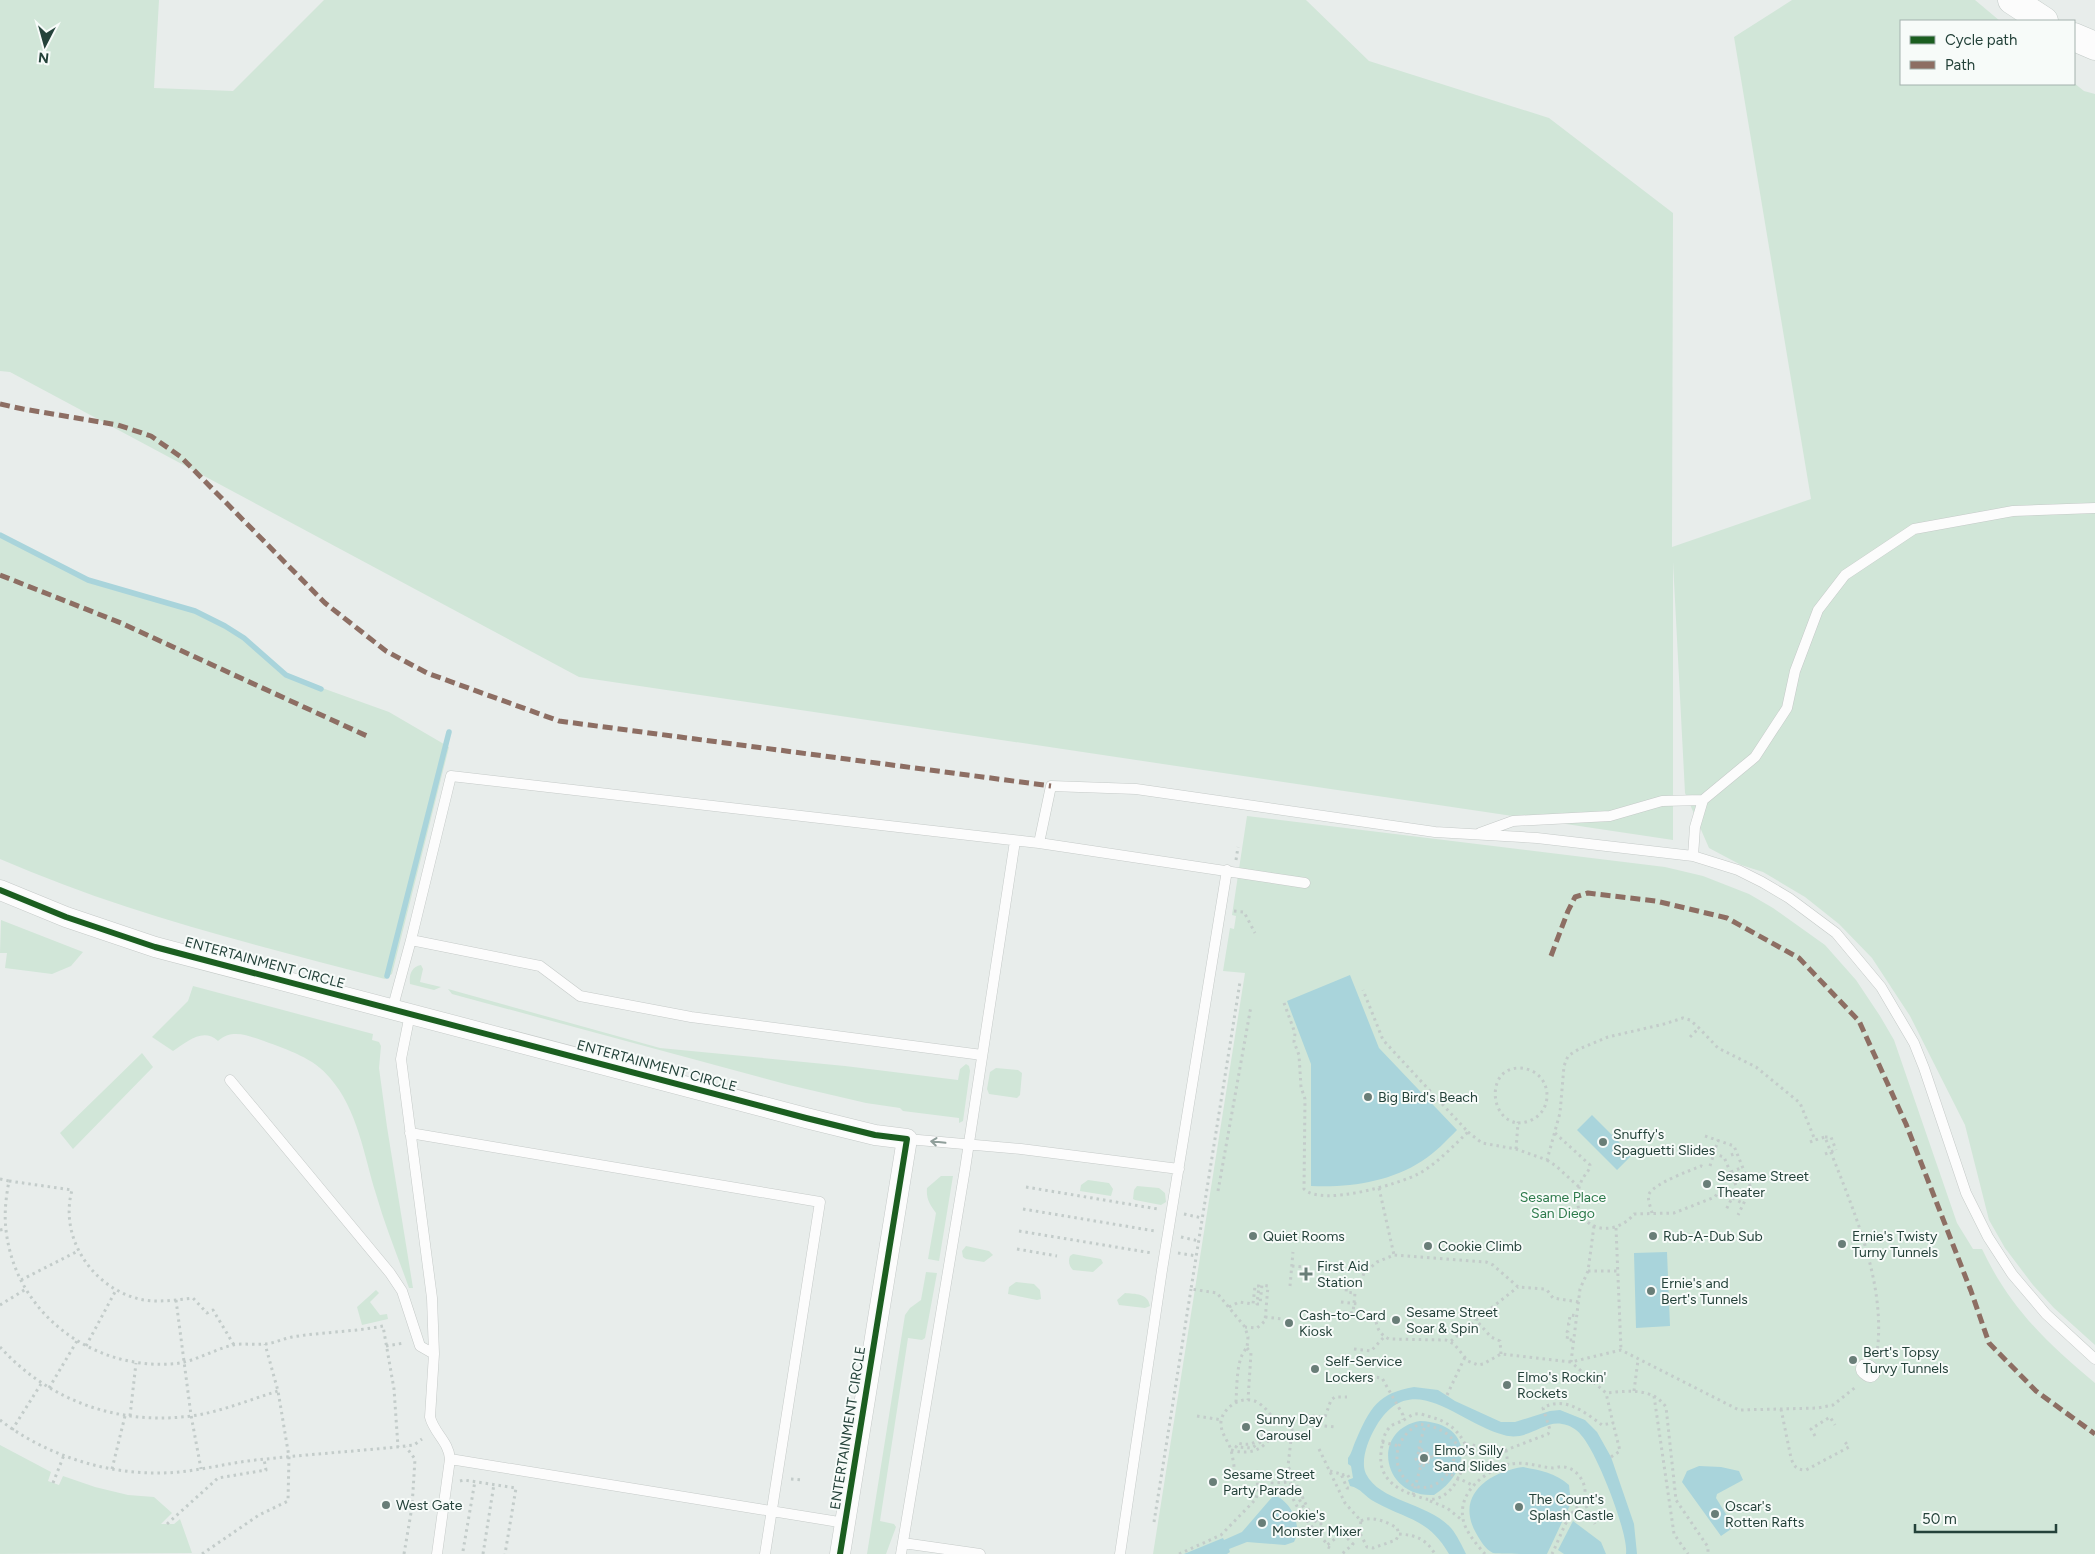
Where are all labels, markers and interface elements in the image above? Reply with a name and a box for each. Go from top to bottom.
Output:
north arrow [20,20,70,70]
legend [1900,20,2075,85]
text: Cycle path [1945,31,2017,49]
text: N [37,48,50,66]
text: Path [1945,56,1975,74]
street label: ENTERTAINMENT CIRCLE [183,933,347,993]
street label: ENTERTAINMENT CIRCLE [575,1036,739,1096]
place label: Big Bird's Beach [1378,1089,1478,1106]
marker: Big Bird's Beach [1362,1091,1374,1103]
place label: Snuffy's Spaguetti Slides [1613,1126,1715,1159]
marker: Snuffy's Spaguetti Slides [1597,1136,1609,1148]
one-way arrow [930,1137,946,1147]
place label: Sesame Street Theater [1717,1168,1809,1201]
marker: Sesame Street Theater [1701,1178,1713,1190]
park label: Sesame Place San Diego [1520,1189,1607,1222]
place label: Quiet Rooms [1263,1228,1345,1245]
place label: Rub-A-Dub Sub [1663,1228,1763,1245]
place label: Ernie's Twisty Turny Tunnels [1852,1228,1938,1261]
marker: Quiet Rooms [1247,1230,1259,1242]
marker: Rub-A-Dub Sub [1647,1230,1659,1242]
place label: Cookie Climb [1438,1238,1522,1255]
marker: Ernie's Twisty Turny Tunnels [1836,1238,1848,1250]
marker: Cookie Climb [1422,1240,1434,1252]
place label: First Aid Station [1317,1258,1369,1291]
marker: First Aid Station [1299,1267,1313,1281]
place label: Ernie's and Bert's Tunnels [1661,1275,1748,1308]
marker: Ernie's and Bert's Tunnels [1645,1285,1657,1297]
place label: Sesame Street Soar & Spin [1406,1304,1498,1337]
place label: Cash-to-Card Kiosk [1299,1307,1386,1340]
marker: Sesame Street Soar & Spin [1390,1314,1402,1326]
marker: Cash-to-Card Kiosk [1283,1317,1295,1329]
place label: Bert's Topsy Turvy Tunnels [1863,1344,1948,1377]
street label: ENTERTAINMENT CIRCLE [827,1345,869,1511]
place label: Self-Service Lockers [1325,1353,1402,1386]
marker: Bert's Topsy Turvy Tunnels [1847,1354,1859,1366]
marker: Self-Service Lockers [1309,1363,1321,1375]
place label: Elmo's Rockin' Rockets [1517,1369,1606,1402]
marker: Elmo's Rockin' Rockets [1501,1379,1513,1391]
place label: Sunny Day Carousel [1256,1411,1323,1444]
marker: Sunny Day Carousel [1240,1421,1252,1433]
place label: Elmo's Silly Sand Slides [1434,1442,1507,1475]
marker: Elmo's Silly Sand Slides [1418,1452,1430,1464]
place label: Sesame Street Party Parade [1223,1466,1315,1499]
marker: Sesame Street Party Parade [1207,1476,1219,1488]
place label: The Count's Splash Castle [1529,1491,1614,1524]
place label: West Gate [396,1497,463,1514]
place label: Oscar's Rotten Rafts [1725,1498,1804,1531]
marker: West Gate [380,1499,392,1511]
marker: The Count's Splash Castle [1513,1501,1525,1513]
scale bar [1915,1502,2056,1534]
place label: Cookie's Monster Mixer [1272,1507,1362,1540]
marker: Oscar's Rotten Rafts [1709,1508,1721,1520]
text: 50 m [1922,1510,1957,1528]
marker: Cookie's Monster Mixer [1256,1517,1268,1529]

